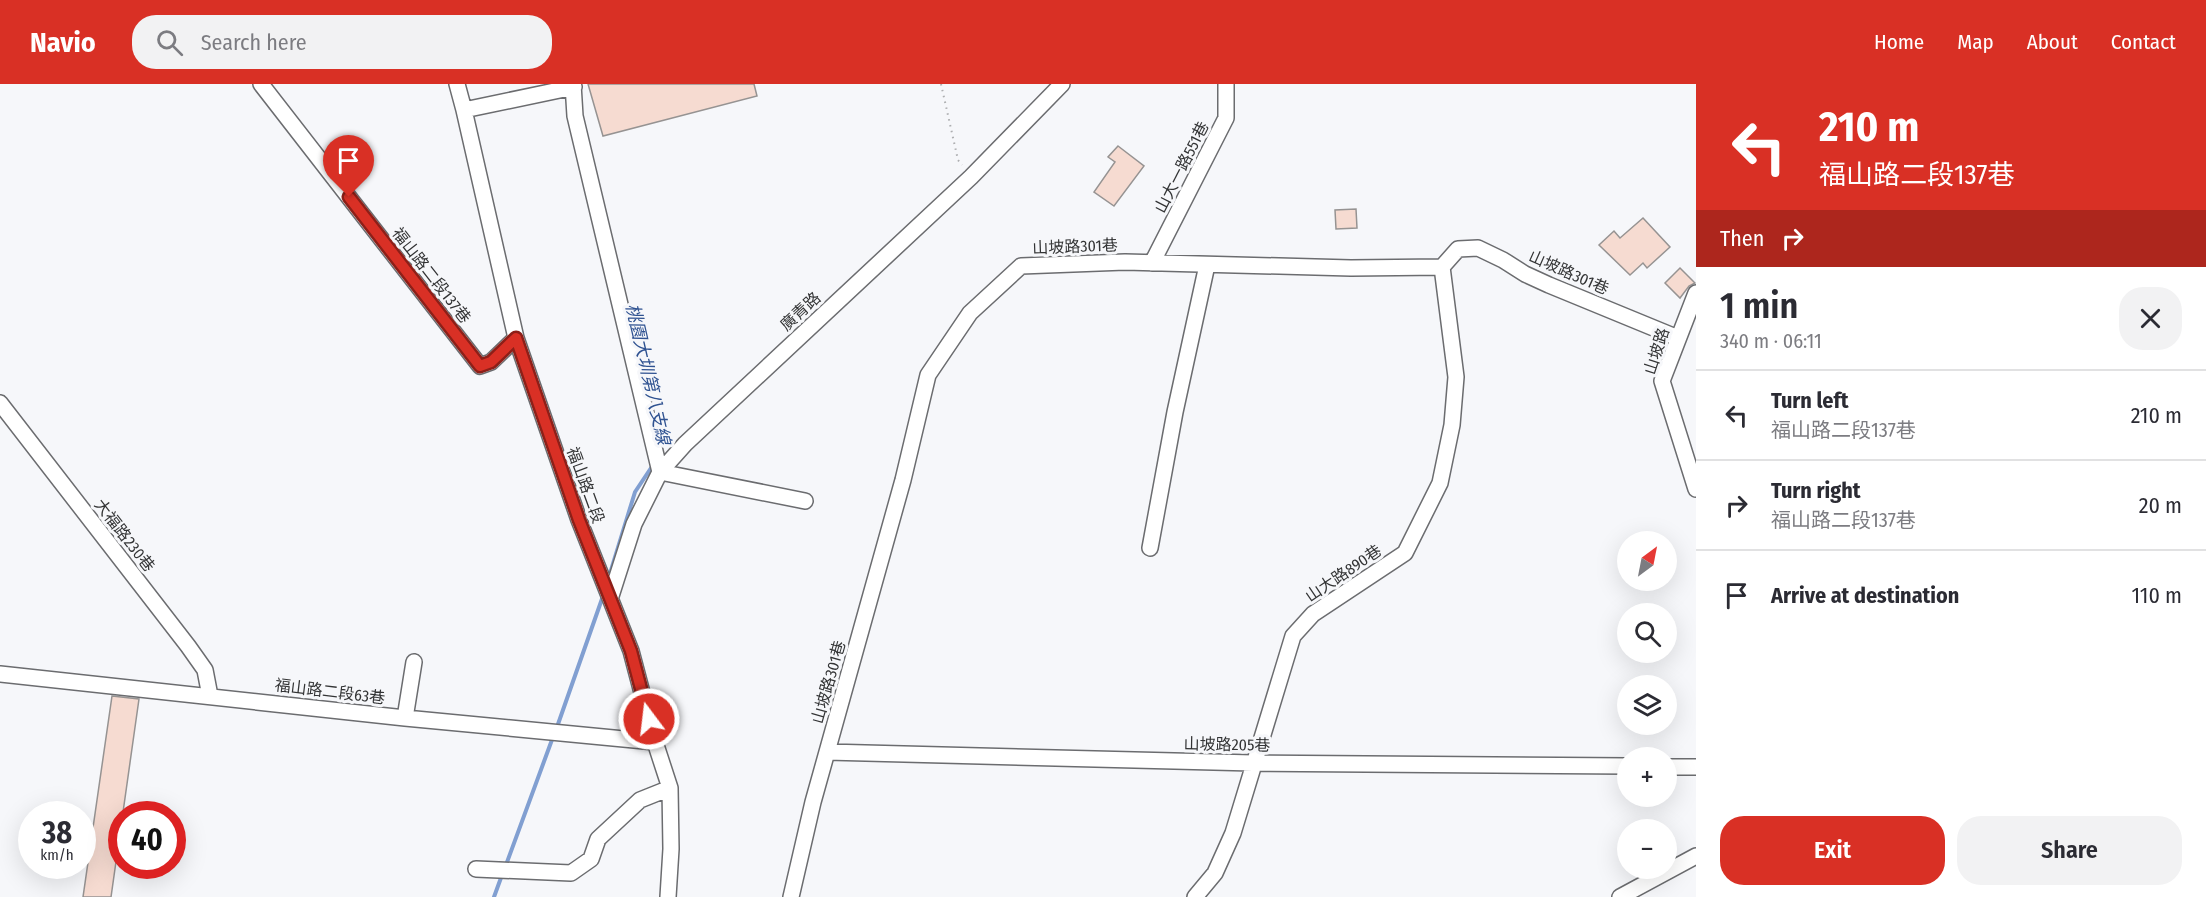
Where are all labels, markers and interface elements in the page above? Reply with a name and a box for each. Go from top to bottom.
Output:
search box [132,15,552,69]
text: Navio [30,26,96,59]
icon: search [153,26,186,59]
text: Search here [201,29,307,56]
text: Home [1874,29,1924,55]
text: Map [1957,29,1994,55]
text: About [2027,29,2078,55]
text: Contact [2111,29,2176,55]
text: 210 m [1819,102,1919,152]
icon: left [1720,108,1798,186]
street label: 山大一路551巷 [1150,118,1213,216]
pin [323,135,374,197]
icon: arrive [332,144,365,177]
text: 福山路二段137巷 [1819,159,2015,191]
icon: right [1776,222,1809,255]
street label: 福山路二段137巷 [388,224,475,327]
text: Then [1720,225,1764,252]
street label: 山坡路301巷 [1032,236,1118,257]
street label: 山坡路301巷 [1526,246,1612,299]
text: 1 min [1720,284,1798,328]
button: close [2119,287,2182,350]
street label: 廣青路 [776,288,824,335]
water label: 桃園大圳第八支線 [621,301,675,449]
street label: 山坡路 [1640,325,1673,377]
text: 340 m · 06:11 [1720,329,1822,353]
text: Turn left [1771,387,1849,414]
icon: left [1720,399,1753,432]
text: 210 m [2131,402,2182,429]
text: 福山路二段137巷 [1771,418,1916,442]
street label: 福山路二段 [563,444,608,526]
text: Turn right [1771,477,1860,504]
icon: right [1720,489,1753,522]
text: 20 m [2139,492,2182,519]
street label: 大福路230巷 [90,495,159,575]
text: 福山路二段137巷 [1771,508,1916,532]
north arrow [1617,531,1677,591]
map controls [1617,531,1677,879]
street label: 山大路890巷 [1302,541,1385,606]
icon: arrive [1720,579,1753,612]
text: Arrive at destination [1771,582,1959,609]
text: 110 m [2132,582,2182,609]
button: search [1617,603,1677,663]
street label: 山坡路301巷 [808,638,849,726]
street label: 福山路二段63巷 [274,675,386,708]
button: layers [1617,675,1677,735]
position arrow [617,687,681,751]
street label: 山坡路205巷 [1183,734,1271,755]
button: + [1617,747,1677,807]
speed limit sign: 40 [108,801,186,879]
text: 38 [42,815,72,851]
button: Exit [1720,816,1945,885]
button: Share [1957,816,2182,885]
button: − [1617,819,1677,879]
text: km/h [40,846,74,864]

